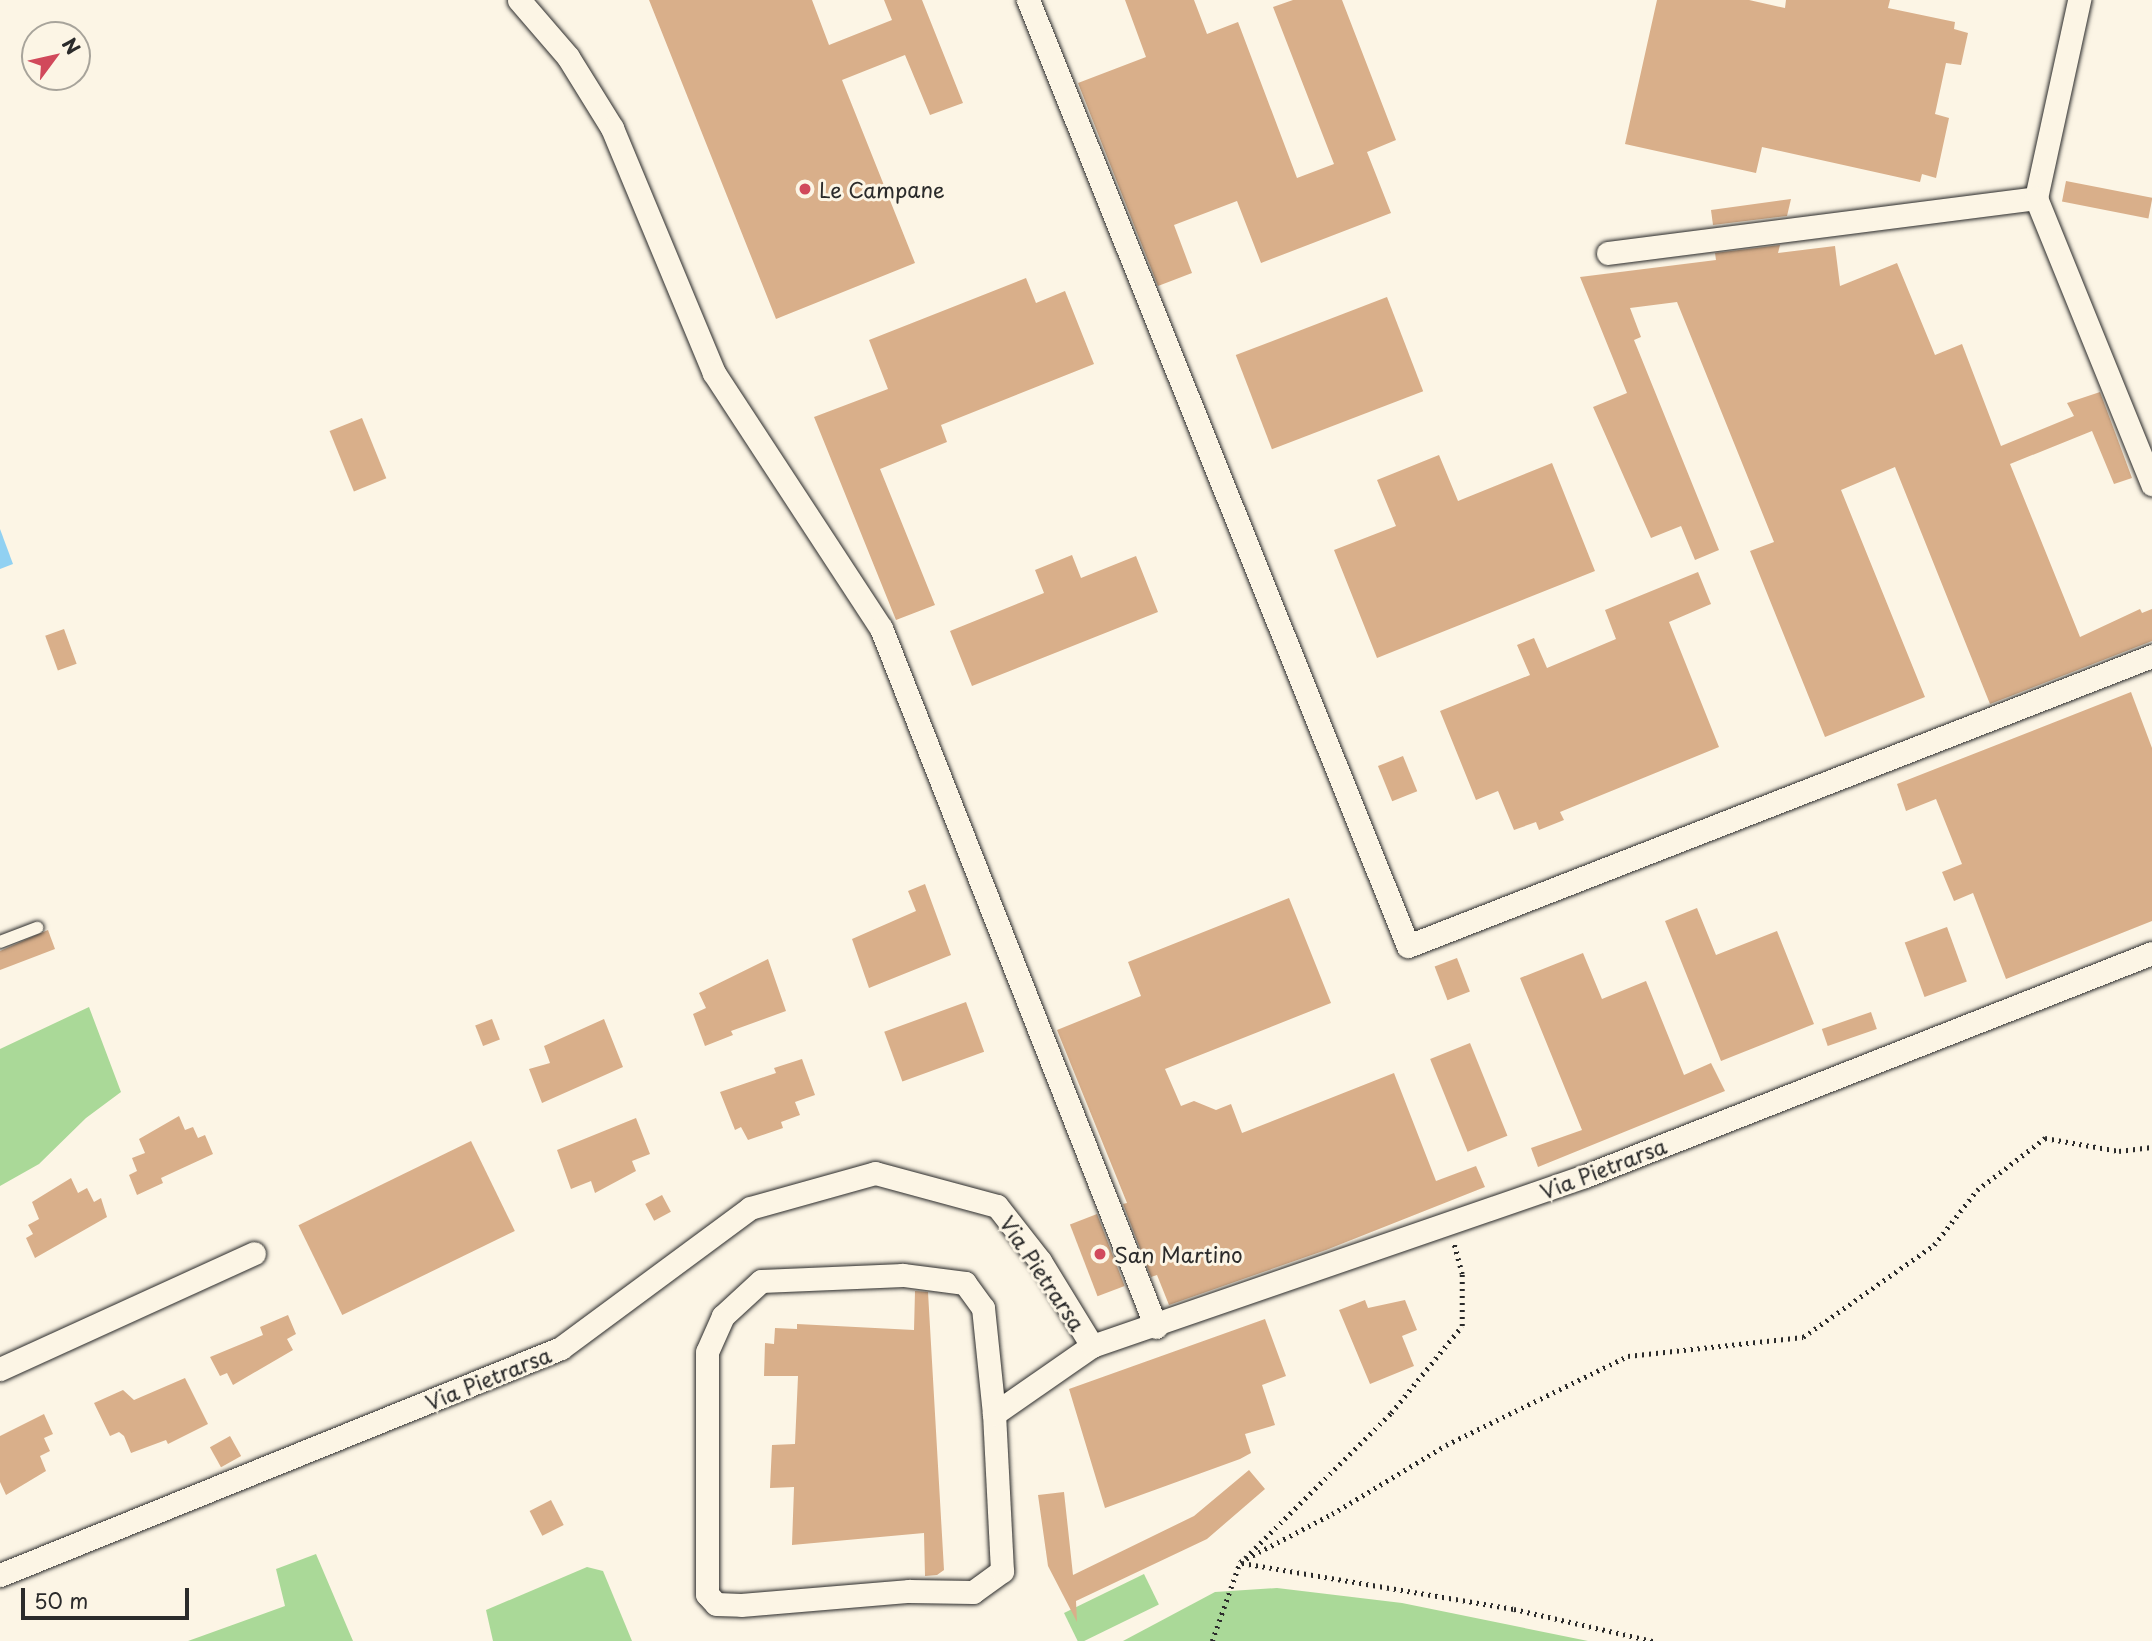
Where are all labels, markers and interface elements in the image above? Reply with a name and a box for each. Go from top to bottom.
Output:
north arrow [21,21,91,91]
text: N [56,32,88,60]
place label: Le Campane [819,176,946,202]
marker: Le Campane [797,181,813,197]
street label: Via Pietrarsa [1537,1133,1669,1203]
street label: Via Pietrarsa [996,1211,1090,1335]
place label: San Martino [1114,1241,1242,1267]
marker: San Martino [1092,1246,1108,1262]
street label: Via Pietrarsa [422,1342,554,1414]
scale bar [24,1574,192,1618]
text: 50 m [34,1584,88,1616]

